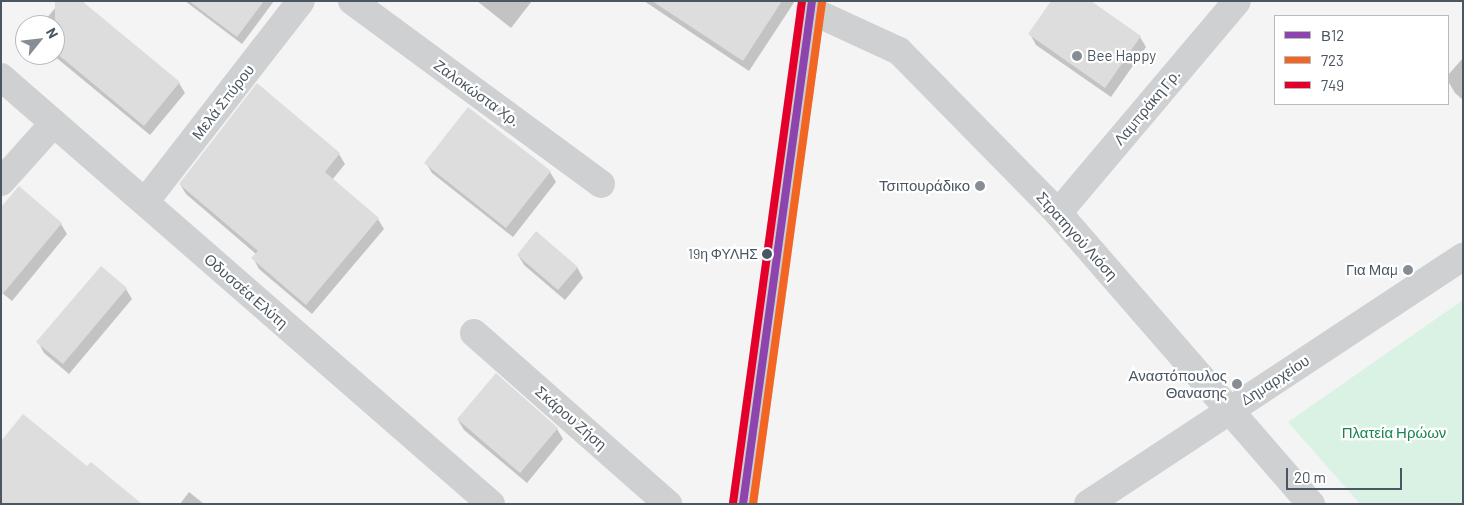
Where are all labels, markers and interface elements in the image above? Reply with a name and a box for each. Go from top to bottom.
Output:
north arrow [15,15,65,65]
legend [1274,15,1449,105]
text: N [43,25,62,41]
text: Β12 [1321,26,1344,44]
place label: Bee Happy [1087,47,1156,65]
marker: Bee Happy [1071,50,1083,62]
text: 723 [1321,51,1344,69]
street label: Ζαλοκώστα Χρ. [431,56,523,130]
street label: Μελά Σπύρου [188,61,258,143]
street label: Λαμπράκη Γρ. [1110,65,1184,149]
text: 749 [1321,76,1344,94]
place label: Τσιπουράδικο [879,177,970,195]
marker: Τσιπουράδικο [974,180,986,192]
street label: Στρατηγού Λιόση [1033,188,1121,284]
place label: 19η ΦΥΛΗΣ [688,246,758,262]
marker: 19η ΦΥΛΗΣ [762,249,772,259]
street label: Οδυσσέα Ελύτη [201,250,291,332]
place label: Για Μαμ [1346,261,1398,279]
marker: Για Μαμ [1402,264,1414,276]
street label: Δημαρχείου [1237,351,1313,409]
place label: Αναστόπουλος Θανασης [1128,366,1227,401]
marker: Αναστόπουλος Θανασης [1231,378,1243,390]
street label: Σκάρου Ζήση [532,382,610,454]
park label: Πλατεία Ηρώων [1342,424,1446,442]
scale bar [1289,458,1405,490]
text: 20 m [1294,468,1326,486]

